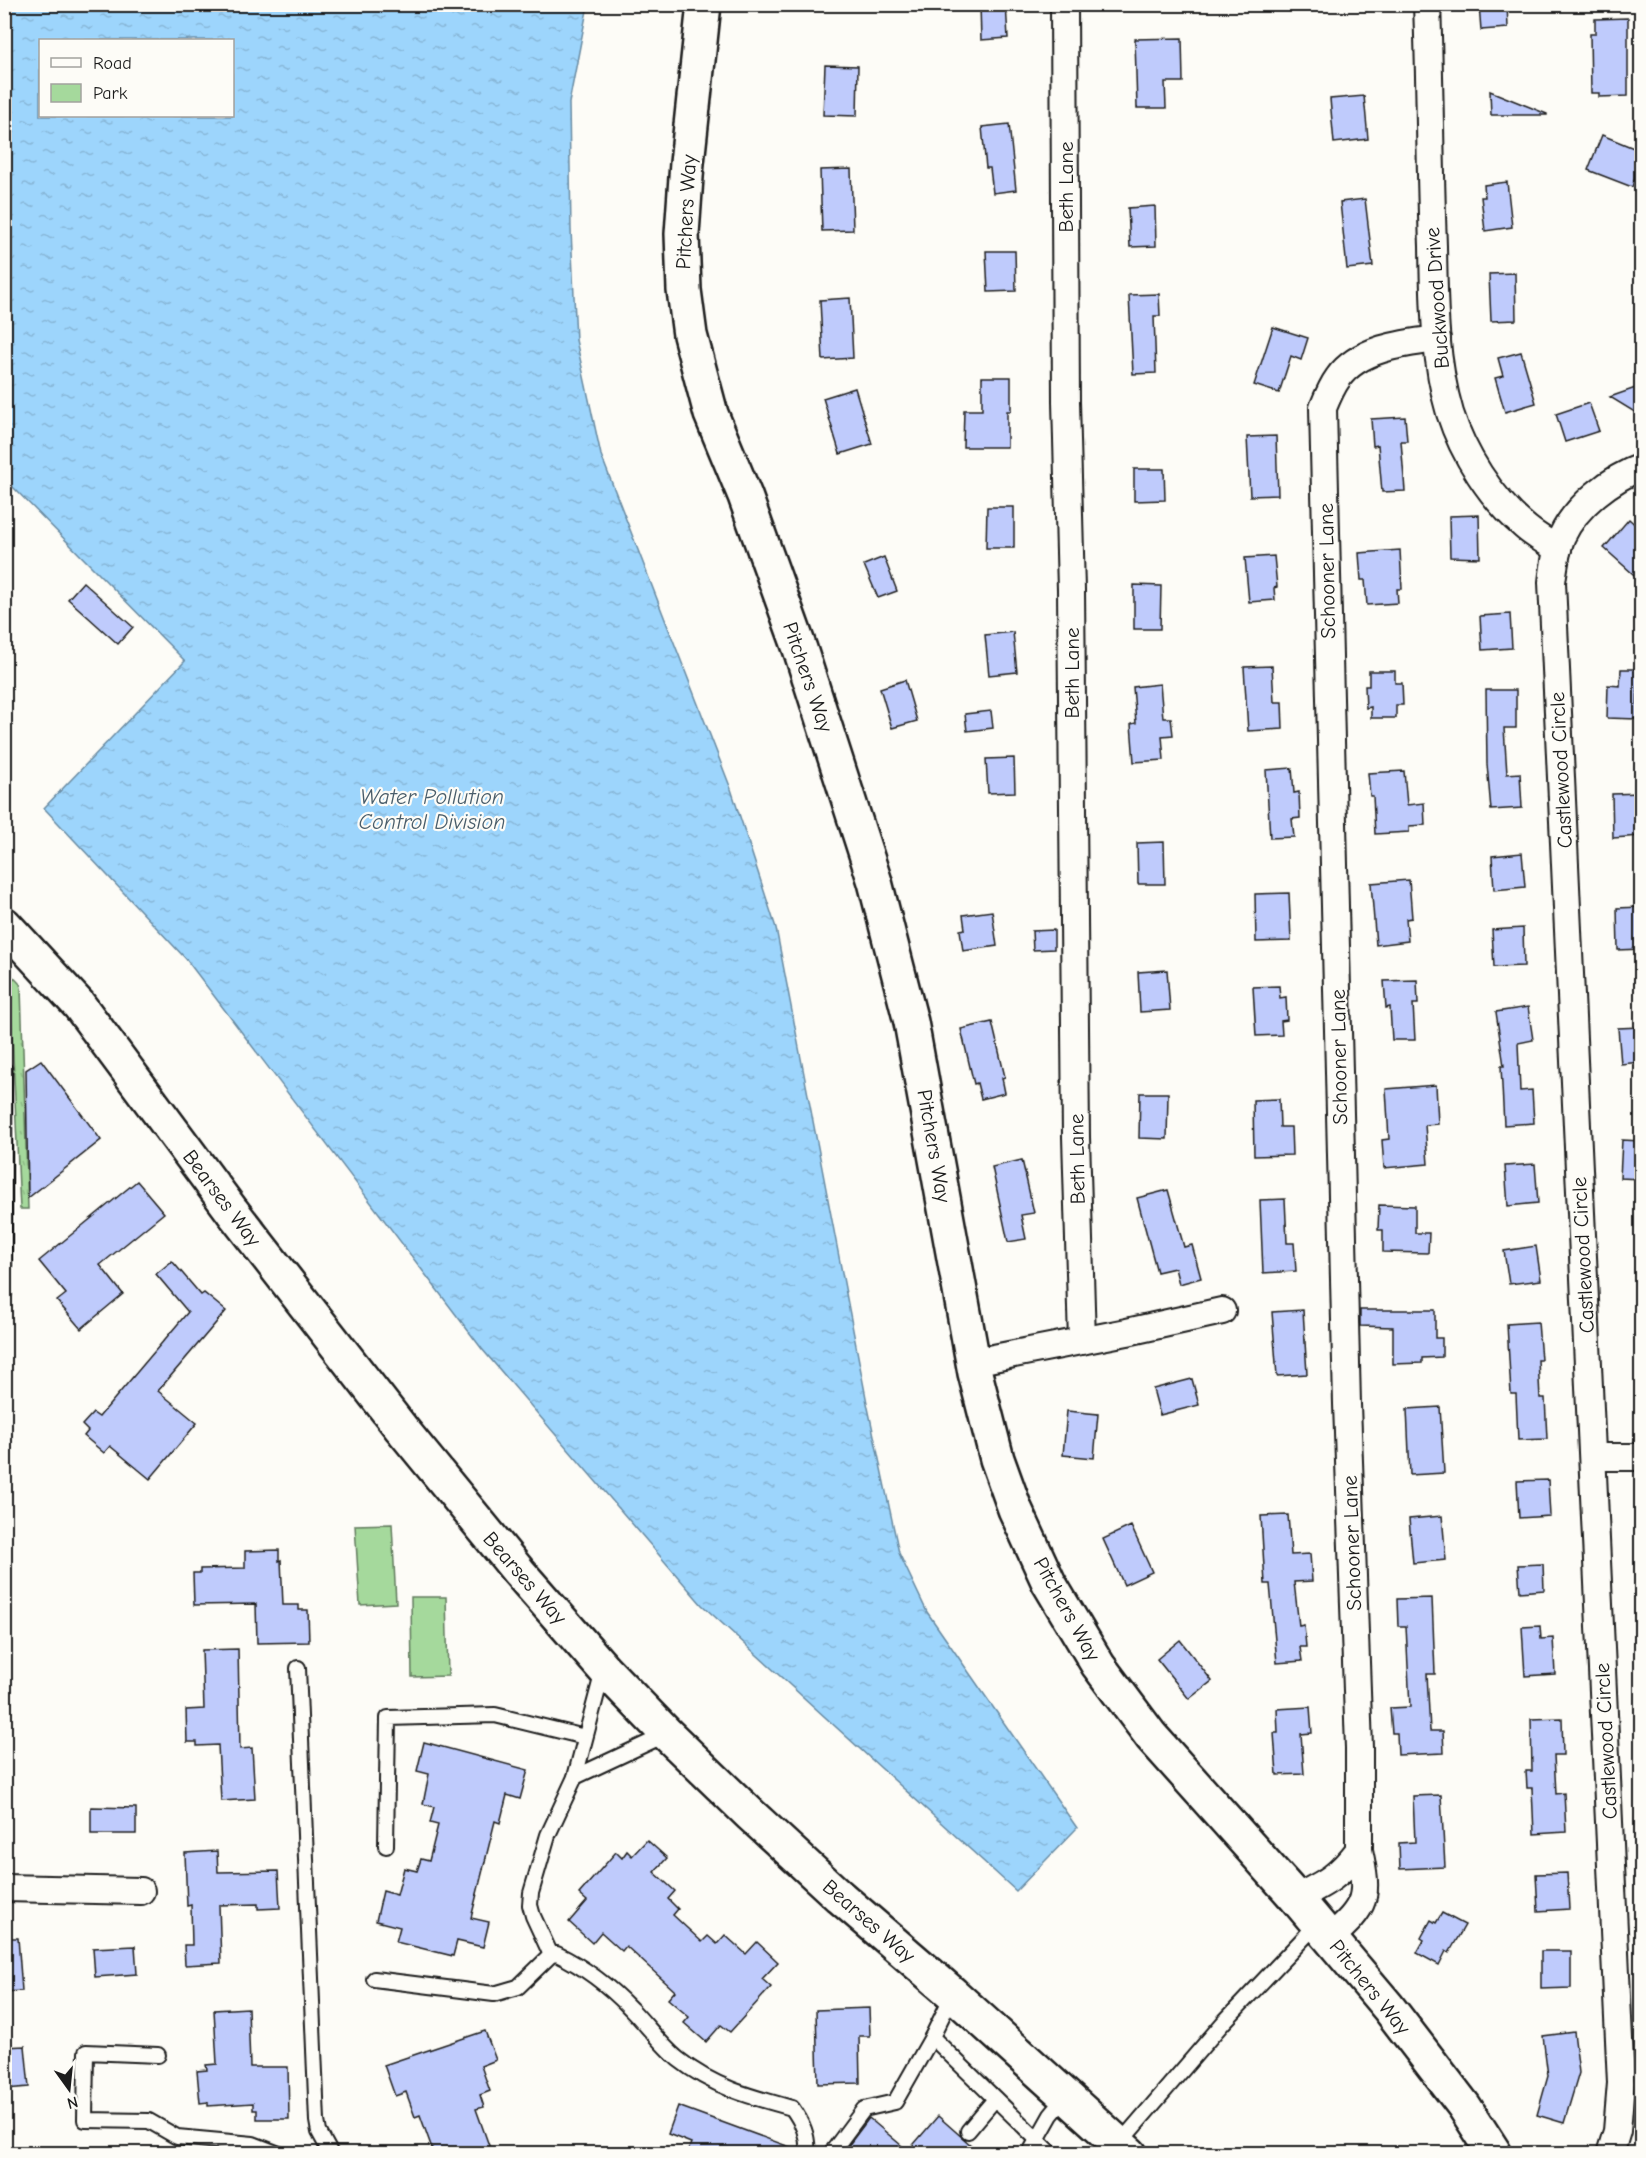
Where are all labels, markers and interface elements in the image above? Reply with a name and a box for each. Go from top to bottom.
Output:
legend [39,39,234,117]
text: Road [93,53,132,74]
text: Park [93,83,128,104]
street label: Beth Lane [1054,142,1078,232]
street label: Pitchers Way [671,153,701,270]
street label: Buckwood Drive [1420,226,1454,370]
street label: Schooner Lane [1314,503,1340,639]
street label: Pitchers Way [778,619,838,736]
street label: Beth Lane [1060,628,1084,718]
street label: Castlewood Circle [1545,691,1577,849]
water label: Water Pollution Control Division [359,784,505,835]
street label: Schooner Lane [1326,989,1352,1125]
street label: Pitchers Way [912,1087,956,1205]
street label: Beth Lane [1064,1113,1090,1205]
street label: Bearses Way [178,1145,266,1251]
street label: Castlewood Circle [1567,1176,1599,1334]
street label: Schooner Lane [1338,1475,1366,1611]
street label: Bearses Way [478,1527,572,1630]
street label: Pitchers Way [1029,1553,1106,1666]
street label: Castlewood Circle [1590,1662,1622,1820]
street label: Bearses Way [818,1874,921,1968]
street label: Pitchers Way [1325,1935,1416,2040]
north arrow [39,2059,99,2119]
text: N [65,2092,80,2113]

